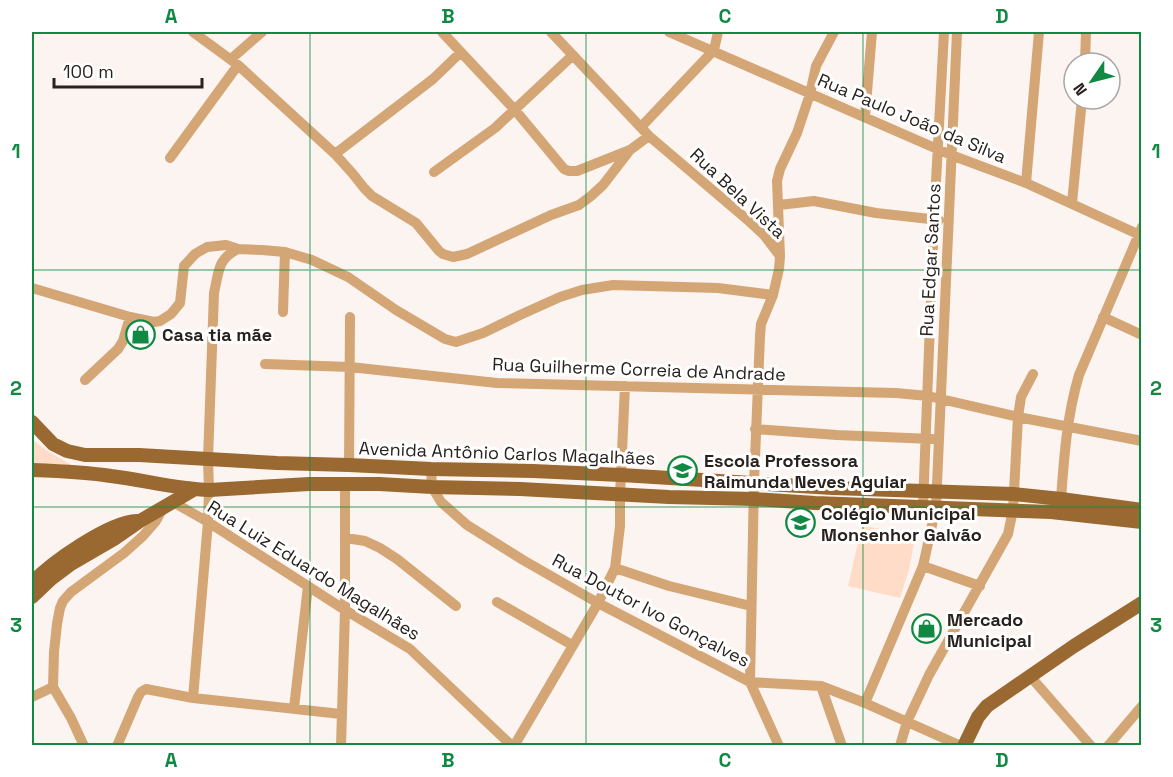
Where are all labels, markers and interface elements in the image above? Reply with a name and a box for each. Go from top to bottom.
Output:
text: A [165,3,178,29]
text: B [441,3,455,29]
text: C [719,3,732,29]
text: D [995,3,1009,29]
scale bar [54,51,202,89]
north arrow [1062,51,1122,111]
text: 100 m [63,60,114,83]
street label: Rua Paulo João da Silva [814,68,1010,168]
text: N [1068,79,1092,100]
text: 1 [11,138,21,164]
text: 1 [1151,138,1161,164]
street label: Rua Bela Vista [685,143,791,243]
street label: Rua Edgar Santos [915,183,945,337]
shop icon: Casa tia mãe [125,318,157,350]
place label: Casa tia mãe [162,323,272,346]
street label: Rua Guilherme Correia de Andrade [492,352,786,386]
text: 2 [10,375,22,401]
text: 2 [1150,375,1162,401]
street label: Avenida Antônio Carlos Magalhães [358,436,656,470]
place label: Escola Professora Raimunda Neves Aguiar [704,449,907,493]
school or university icon: Escola Professora Raimunda Neves Aguiar [667,454,699,486]
street label: Rua Luiz Eduardo Magalhães [203,495,425,645]
place label: Colégio Municipal Monsenhor Galvão [821,502,982,546]
school or university icon: Colégio Municipal Monsenhor Galvão [784,507,816,539]
street label: Rua Doutor Ivo Gonçalves [548,548,754,672]
place label: Mercado Municipal [947,608,1032,652]
text: 3 [10,612,22,638]
text: 3 [1150,612,1162,638]
shop icon: Mercado Municipal [910,613,942,645]
text: A [165,747,178,773]
text: B [441,747,455,773]
text: C [719,747,732,773]
text: D [995,747,1009,773]

